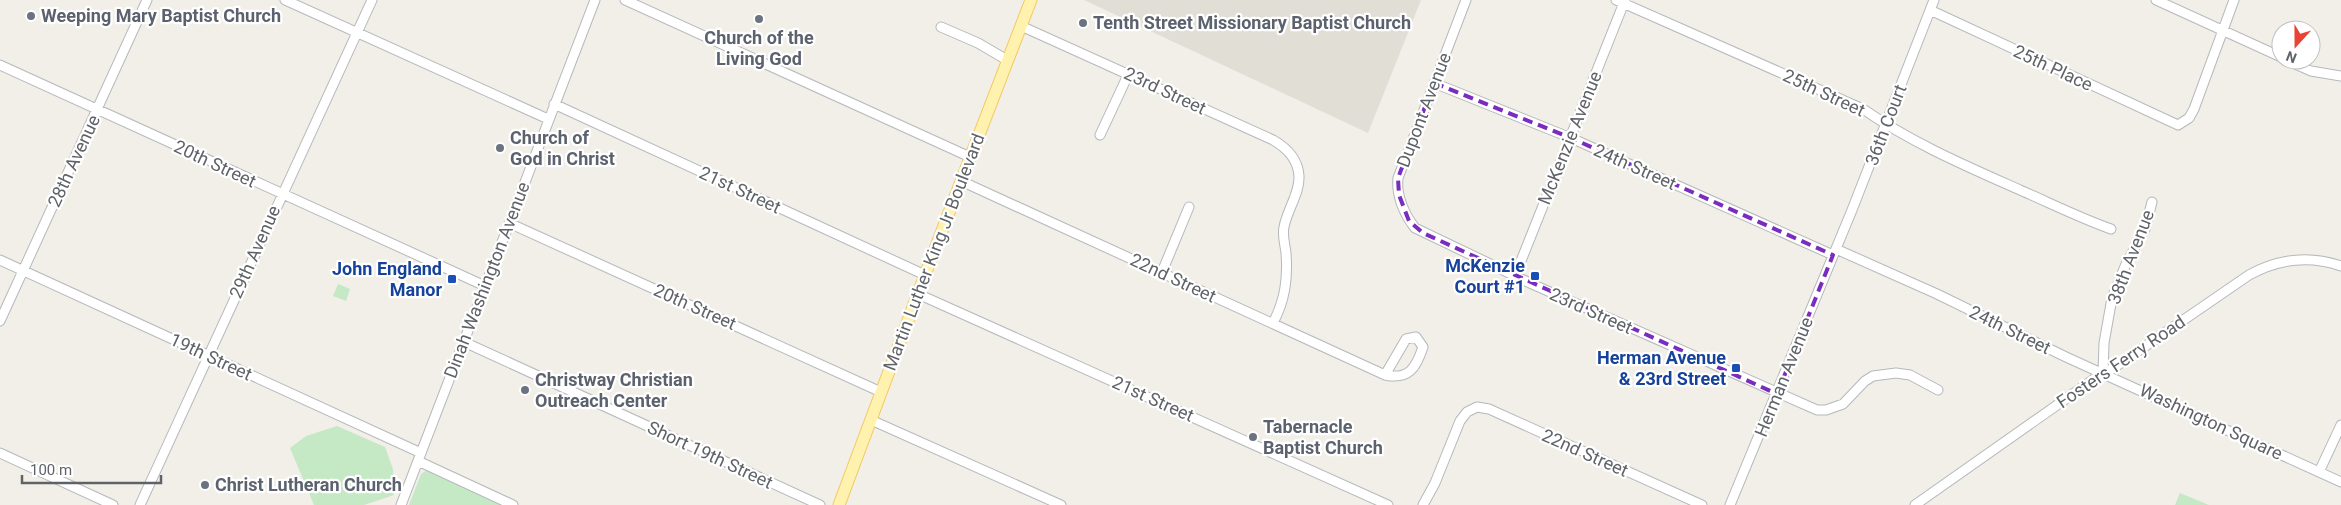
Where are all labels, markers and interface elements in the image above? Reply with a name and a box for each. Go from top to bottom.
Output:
place label: Weeping Mary Baptist Church [41,5,281,26]
marker: Weeping Mary Baptist Church [25,10,37,22]
place label: Tenth Street Missionary Baptist Church [1093,12,1411,33]
marker: Church of the Living God [753,13,765,25]
marker: Tenth Street Missionary Baptist Church [1077,17,1089,29]
north arrow [2271,20,2321,70]
place label: Church of the Living God [704,27,814,69]
street label: 25th Place [2010,40,2096,95]
text: N [2284,48,2299,66]
street label: Dupont Avenue [1392,49,1455,170]
street label: 23rd Street [1121,62,1210,119]
street label: 25th Street [1780,64,1869,121]
street label: McKenzie Avenue [1533,68,1606,208]
street label: 36th Court [1861,81,1911,168]
street label: 28th Avenue [43,111,104,210]
place label: Church of God in Christ [510,127,615,169]
street label: Martin Luther King Jr Boulevard [879,130,989,373]
street label: 20th Street [171,135,260,192]
street label: 24th Street [1591,139,1680,194]
marker: Church of God in Christ [494,142,506,154]
street label: 21st Street [696,162,784,218]
street label: Dinah Washington Avenue [439,179,534,381]
street label: 29th Avenue [225,202,284,301]
street label: 38th Avenue [2103,207,2158,307]
street label: 22nd Street [1127,249,1220,307]
place label: McKenzie Court #1 [1445,255,1525,297]
place label: John England Manor [332,258,442,300]
marker: McKenzie Court #1 [1529,270,1541,282]
marker: John England Manor [446,273,458,285]
street label: 20th Street [651,279,740,334]
street label: 23rd Street [1547,283,1636,338]
street label: 24th Street [1966,301,2054,358]
street label: Fosters Ferry Road [2052,311,2189,412]
street label: Herman Avenue [1750,314,1817,440]
street label: 19th Street [167,328,256,385]
place label: Herman Avenue & 23rd Street [1597,347,1726,389]
marker: Herman Avenue & 23rd Street [1730,362,1742,374]
place label: Christway Christian Outreach Center [535,369,693,411]
street label: 21st Street [1109,371,1197,426]
street label: Washington Square [2136,379,2286,464]
marker: Christway Christian Outreach Center [519,384,531,396]
street label: Short 19th Street [644,416,776,493]
place label: Tabernacle Baptist Church [1263,416,1383,458]
street label: 22nd Street [1539,424,1632,481]
marker: Tabernacle Baptist Church [1247,431,1259,443]
scale bar [22,452,161,484]
text: 100 m [30,461,72,479]
place label: Christ Lutheran Church [215,474,402,495]
marker: Christ Lutheran Church [199,479,211,491]

